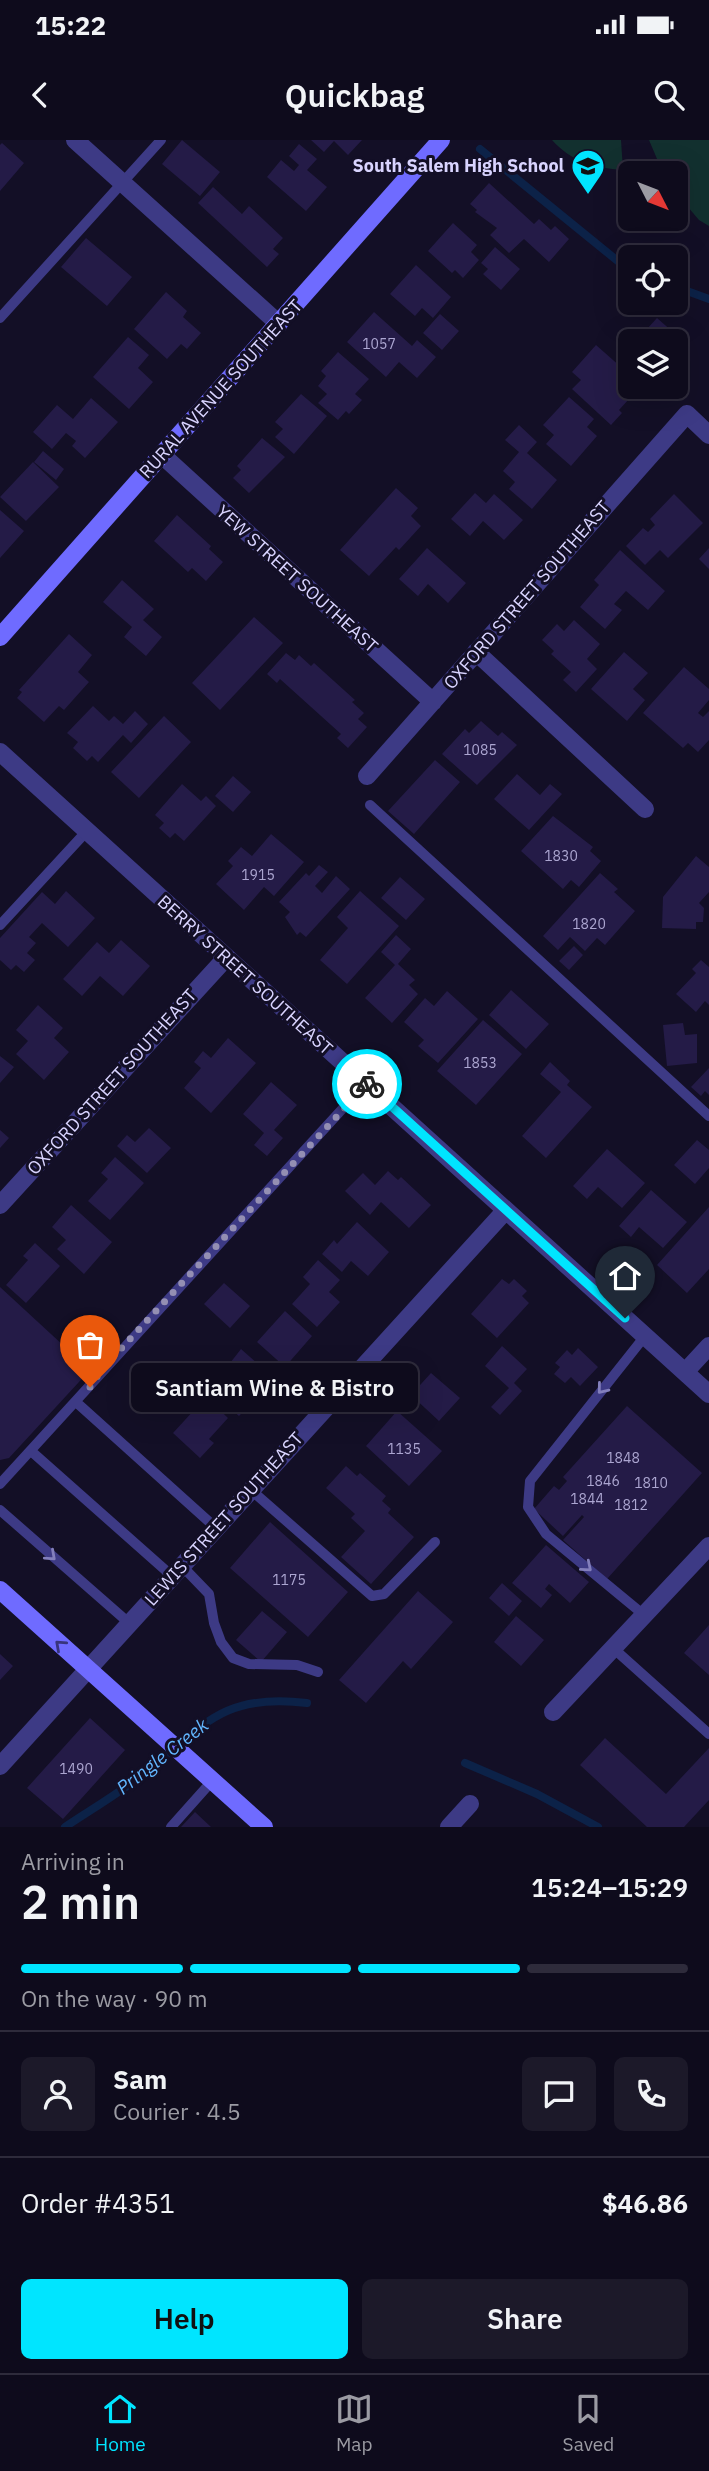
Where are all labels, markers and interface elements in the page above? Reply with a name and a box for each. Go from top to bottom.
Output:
text: 15:22 [35,8,106,42]
text: Quickbag [285,74,424,116]
icon: back [21,76,59,114]
icon: search [650,76,688,114]
school or university icon: South Salem High School [569,147,607,196]
place label: South Salem High School [353,154,565,177]
north arrow [618,161,688,231]
map controls [618,161,688,399]
button: locate [618,245,688,315]
street label: RURAL AVENUE SOUTHEAST [134,294,307,483]
button: layers [618,329,688,399]
house number: 1057 [362,335,396,353]
street label: OXFORD STREET SOUTHEAST [438,496,615,694]
street label: YEW STREET SOUTHEAST [212,500,383,657]
house number: 1085 [463,741,497,759]
house number: 1830 [544,847,578,865]
house number: 1915 [241,866,275,884]
street label: BERRY STREET SOUTHEAST [153,890,338,1059]
house number: 1820 [572,915,606,933]
street label: OXFORD STREET SOUTHEAST [22,984,201,1179]
courier [332,1049,402,1119]
house number: 1853 [463,1054,497,1072]
icon: bike [348,1065,386,1103]
pin [595,1246,655,1318]
icon: home [606,1257,644,1295]
pin [60,1315,120,1387]
icon: bag [71,1326,109,1364]
callout: Santiam Wine & Bistro [132,1362,419,1412]
text: Santiam Wine & Bistro [155,1372,394,1402]
one-way arrow [598,1381,610,1394]
street label: LEWIS STREET SOUTHEAST [139,1427,308,1610]
house number: 1135 [387,1440,421,1458]
house number: 1848 [606,1449,640,1467]
house number: 1846 [586,1472,620,1490]
house number: 1810 [634,1474,668,1492]
house number: 1844 [570,1490,604,1508]
house number: 1812 [614,1496,648,1514]
one-way arrow [43,1547,56,1560]
one-way arrow [578,1559,591,1571]
house number: 1175 [272,1571,306,1589]
one-way arrow [55,1641,68,1653]
water label: Pringle Creek [111,1712,214,1799]
house number: 1490 [59,1760,93,1778]
text: Arriving in [21,1846,125,1876]
text: 15:24–15:29 [531,1870,688,1904]
text: 2 min [21,1872,140,1932]
text: On the way · 90 m [21,1983,208,2013]
button: person [21,2057,95,2131]
button: chat [522,2057,596,2131]
button: phone [614,2057,688,2131]
text: Sam [113,2062,167,2096]
text: Courier · 4.5 [113,2096,241,2126]
text: Order #4351 [21,2186,175,2220]
text: $46.86 [602,2186,688,2220]
button: Help [21,2279,348,2359]
button: Share [362,2279,688,2359]
tab: Home [95,2390,146,2456]
tab: Map [335,2390,373,2456]
tab: Saved [563,2390,614,2456]

